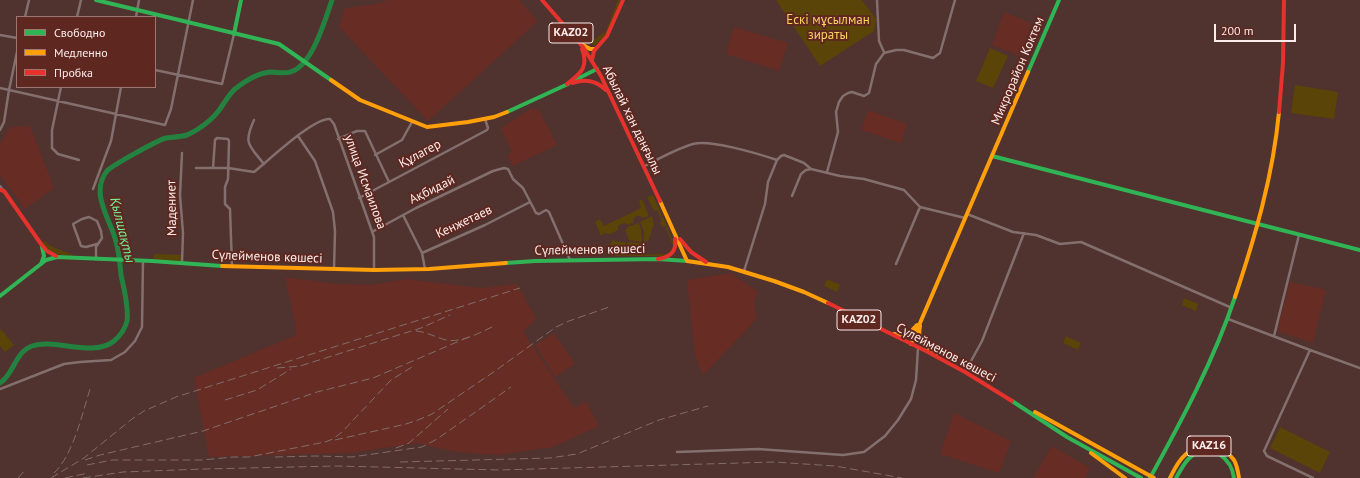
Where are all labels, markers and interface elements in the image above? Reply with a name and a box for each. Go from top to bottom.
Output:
park label: Ескі мұсылман зираты [786,12,870,43]
street label: Микрорайон Коктем [988,15,1048,127]
legend [16,16,156,88]
scale bar [1216,16,1298,42]
road number: KАZ02 [549,23,593,43]
text: 200 m [1221,23,1254,38]
text: Свободно [54,25,105,40]
text: Медленно [54,45,108,60]
street label: Абылай хан даңғылы [599,63,665,177]
text: Пробка [54,65,93,80]
street label: улица Исмаилова [341,133,389,231]
street label: Құлагер [396,136,444,172]
street label: Ақбидай [407,172,457,208]
street label: Мадениет [164,180,180,236]
water label: Қылшақты [106,195,138,265]
street label: Кенжетаев [433,202,495,242]
street label: Сүлейменов көшесі [534,241,646,259]
street label: Сүлейменов көшесі [211,247,323,267]
road number: KАZ02 [837,310,881,330]
street label: Сүлейменов көшесі [893,320,999,386]
road number: KAZ16 [1187,436,1231,456]

